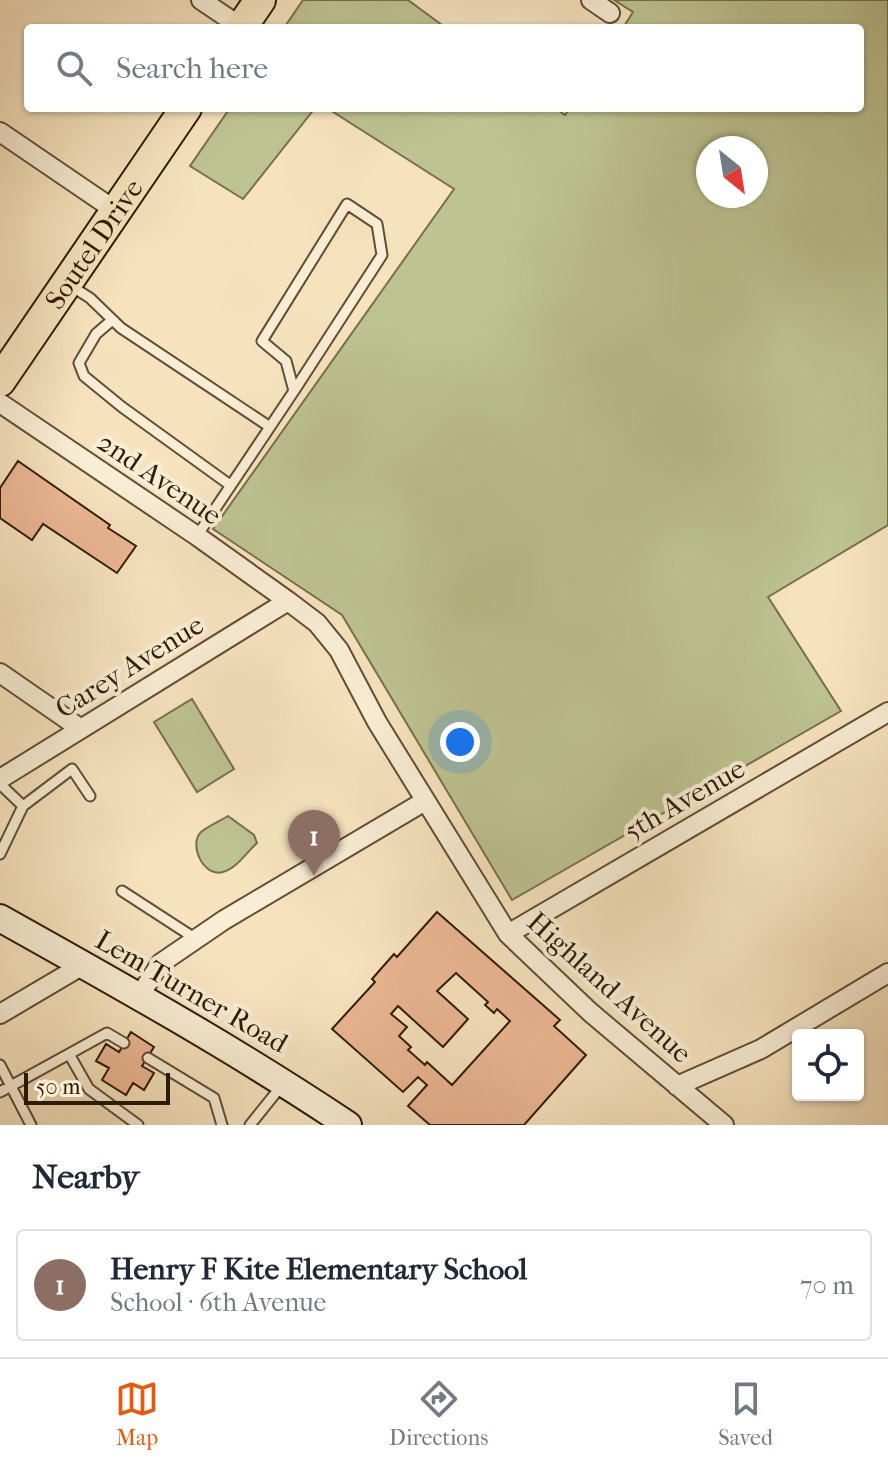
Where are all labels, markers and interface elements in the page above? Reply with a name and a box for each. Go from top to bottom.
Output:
search box [24,24,864,112]
icon: search [52,46,96,90]
text: Search here [116,51,268,86]
north arrow [696,136,768,208]
street label: Soutel Drive [38,173,150,315]
street label: 2nd Avenue [92,425,228,532]
street label: Carey Avenue [49,608,209,725]
your location [440,722,480,762]
street label: 5th Avenue [618,752,751,847]
pin: 1 [288,810,340,876]
street label: Highland Avenue [521,905,699,1070]
street label: Lem Turner Road [90,923,294,1060]
map controls [792,1029,864,1101]
button: locate [792,1029,864,1101]
scale bar [24,1069,170,1105]
text: 50 m [36,1074,81,1100]
text: Nearby [32,1157,139,1197]
text: Henry F Kite Elementary School [110,1252,527,1287]
text: 1 [55,1270,65,1301]
text: 70 m [800,1270,854,1301]
text: School · 6th Avenue [110,1287,326,1318]
tab: Map [115,1377,159,1451]
tab: Directions [389,1377,488,1451]
tab: Saved [718,1377,773,1451]

